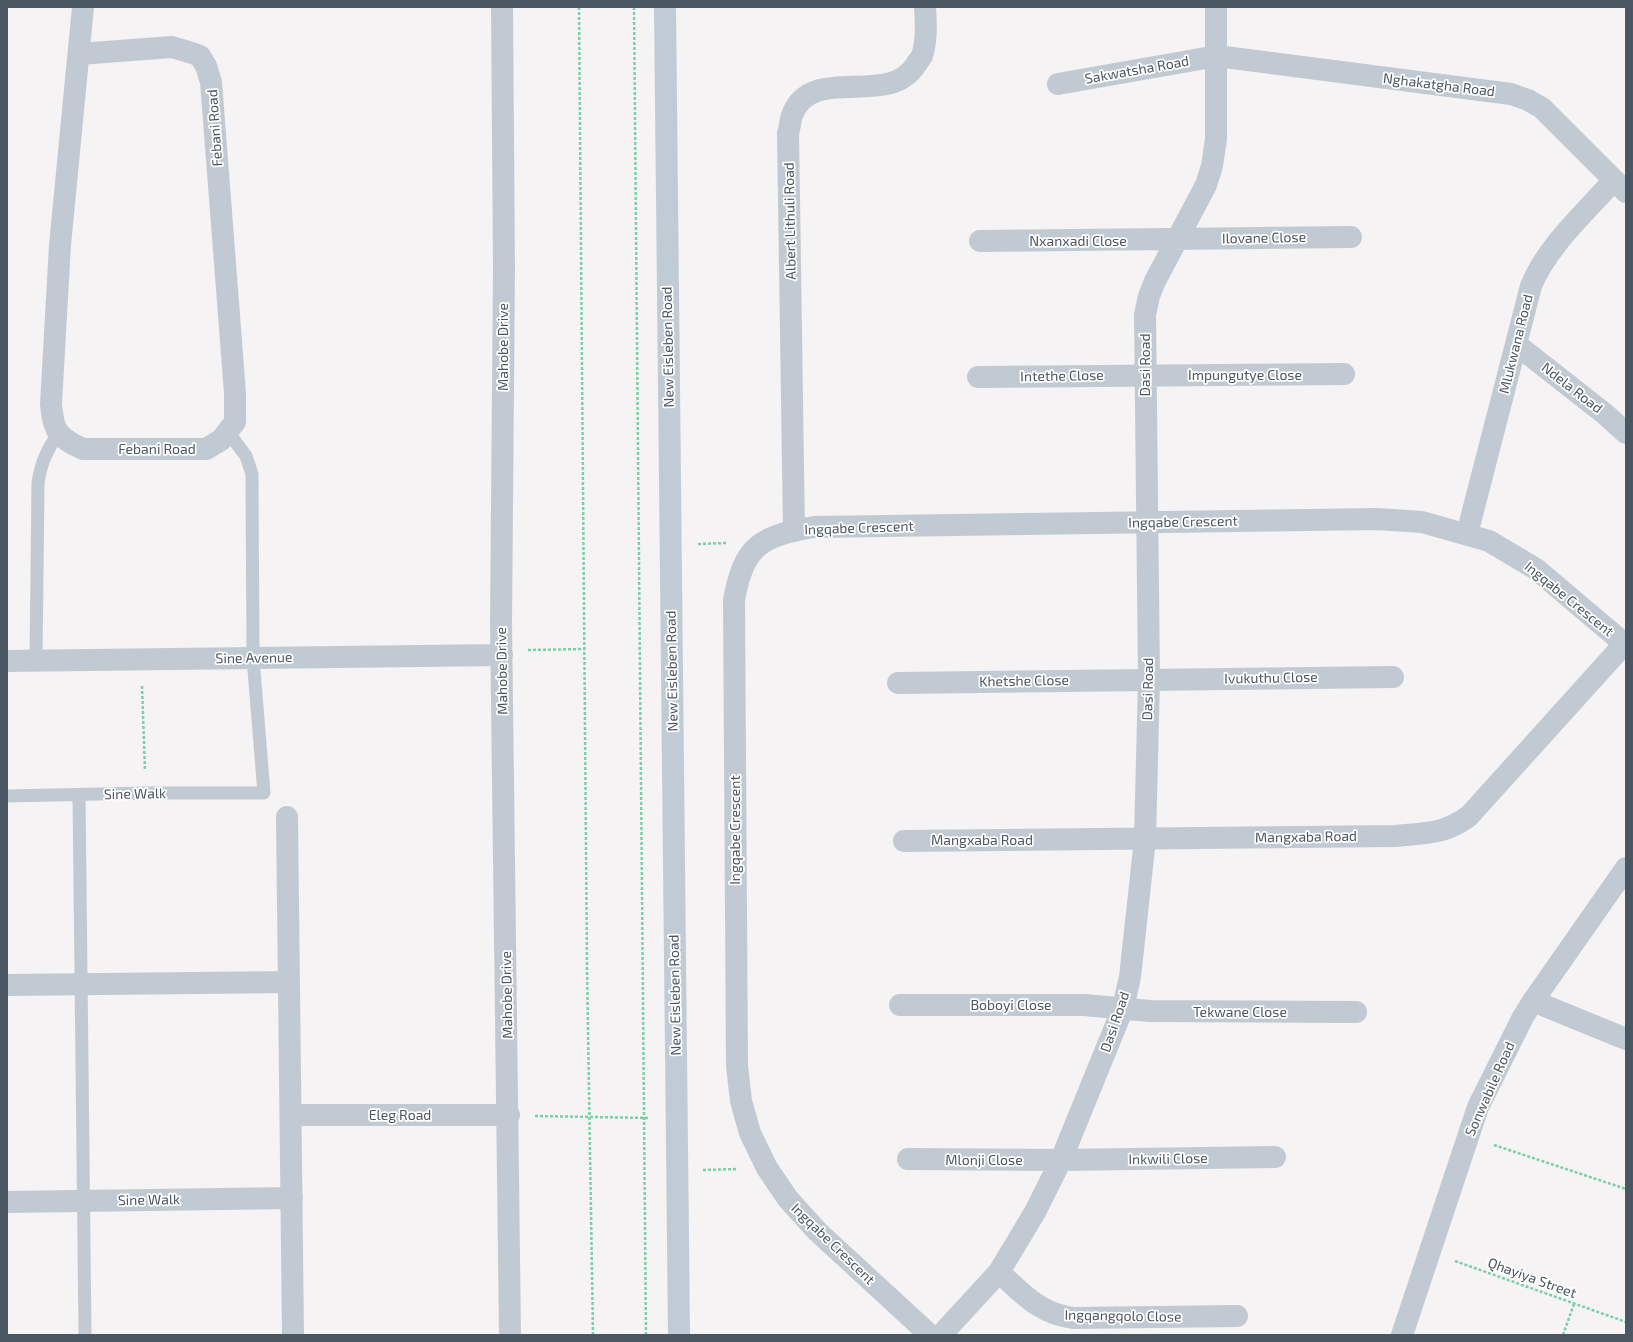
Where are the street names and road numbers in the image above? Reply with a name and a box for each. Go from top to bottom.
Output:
street label: Sakwatsha Road [1084,53,1190,87]
street label: Nghakatgha Road [1382,70,1496,100]
street label: Febani Road [204,89,226,167]
street label: Albert Lithuli Road [781,162,799,280]
street label: Ilovane Close [1222,229,1306,247]
street label: Nxanxadi Close [1029,233,1127,249]
street label: New Eisleben Road [659,286,677,408]
street label: Mlukwana Road [1496,293,1536,395]
street label: Mahobe Drive [495,303,511,391]
street label: Dasi Road [1137,334,1153,396]
street label: Ndela Road [1538,359,1606,417]
street label: Intethe Close [1020,367,1104,385]
street label: Impungutye Close [1188,367,1302,383]
street label: Febani Road [118,441,196,457]
street label: Ingqabe Crescent [1128,513,1238,531]
street label: Ingqabe Crescent [804,518,914,538]
street label: Ingqabe Crescent [1521,558,1617,640]
street label: New Eisleben Road [663,610,681,732]
street label: Mahobe Drive [493,627,511,715]
street label: Sine Avenue [215,649,293,667]
street label: Dasi Road [1139,657,1157,721]
street label: Ivukuthu Close [1224,669,1318,687]
street label: Khetshe Close [979,672,1069,690]
street label: Ingqabe Crescent [727,775,743,885]
street label: Sine Walk [104,785,166,803]
street label: Mangxaba Road [1255,828,1357,846]
street label: Mangxaba Road [931,832,1033,848]
street label: New Eisleben Road [666,934,684,1056]
street label: Mahobe Drive [498,951,516,1039]
street label: Dasi Road [1097,990,1133,1054]
street label: Boboyi Close [970,997,1052,1013]
street label: Tekwane Close [1193,1004,1287,1020]
street label: Sonwabile Road [1462,1039,1518,1139]
street label: Eleg Road [369,1107,431,1123]
street label: Inkwili Close [1128,1150,1208,1168]
street label: Mlonji Close [945,1152,1023,1168]
street label: Sine Walk [118,1191,180,1209]
street label: Ingqabe Crescent [788,1200,878,1288]
street label: Qhayiya Street [1485,1254,1579,1302]
street label: Ingqangqolo Close [1064,1307,1182,1325]

